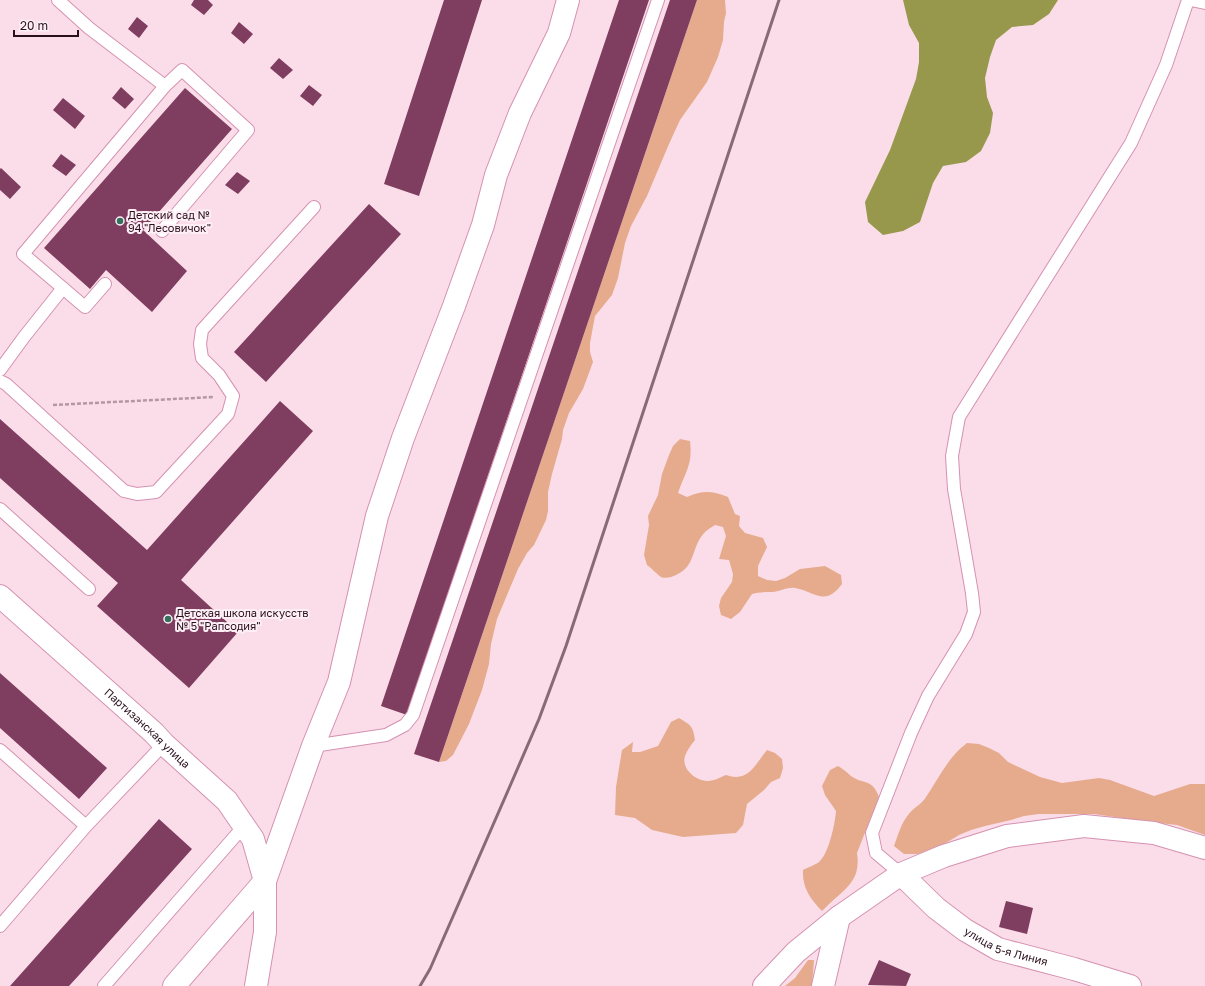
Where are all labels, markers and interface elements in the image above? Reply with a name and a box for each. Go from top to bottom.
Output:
scale bar [14,12,78,38]
text: 20 m [20,18,48,33]
place label: Детский сад № 94 "Лесовичок" [128,208,211,234]
marker: Детский сад № 94 "Лесовичок" [115,216,125,226]
place label: Детская школа искусств № 5 "Рапсодия" [176,606,309,632]
marker: Детская школа искусств № 5 "Рапсодия" [163,614,173,624]
street label: Партизанская улица [102,685,193,770]
street label: улица 5-я Линия [962,924,1049,968]

